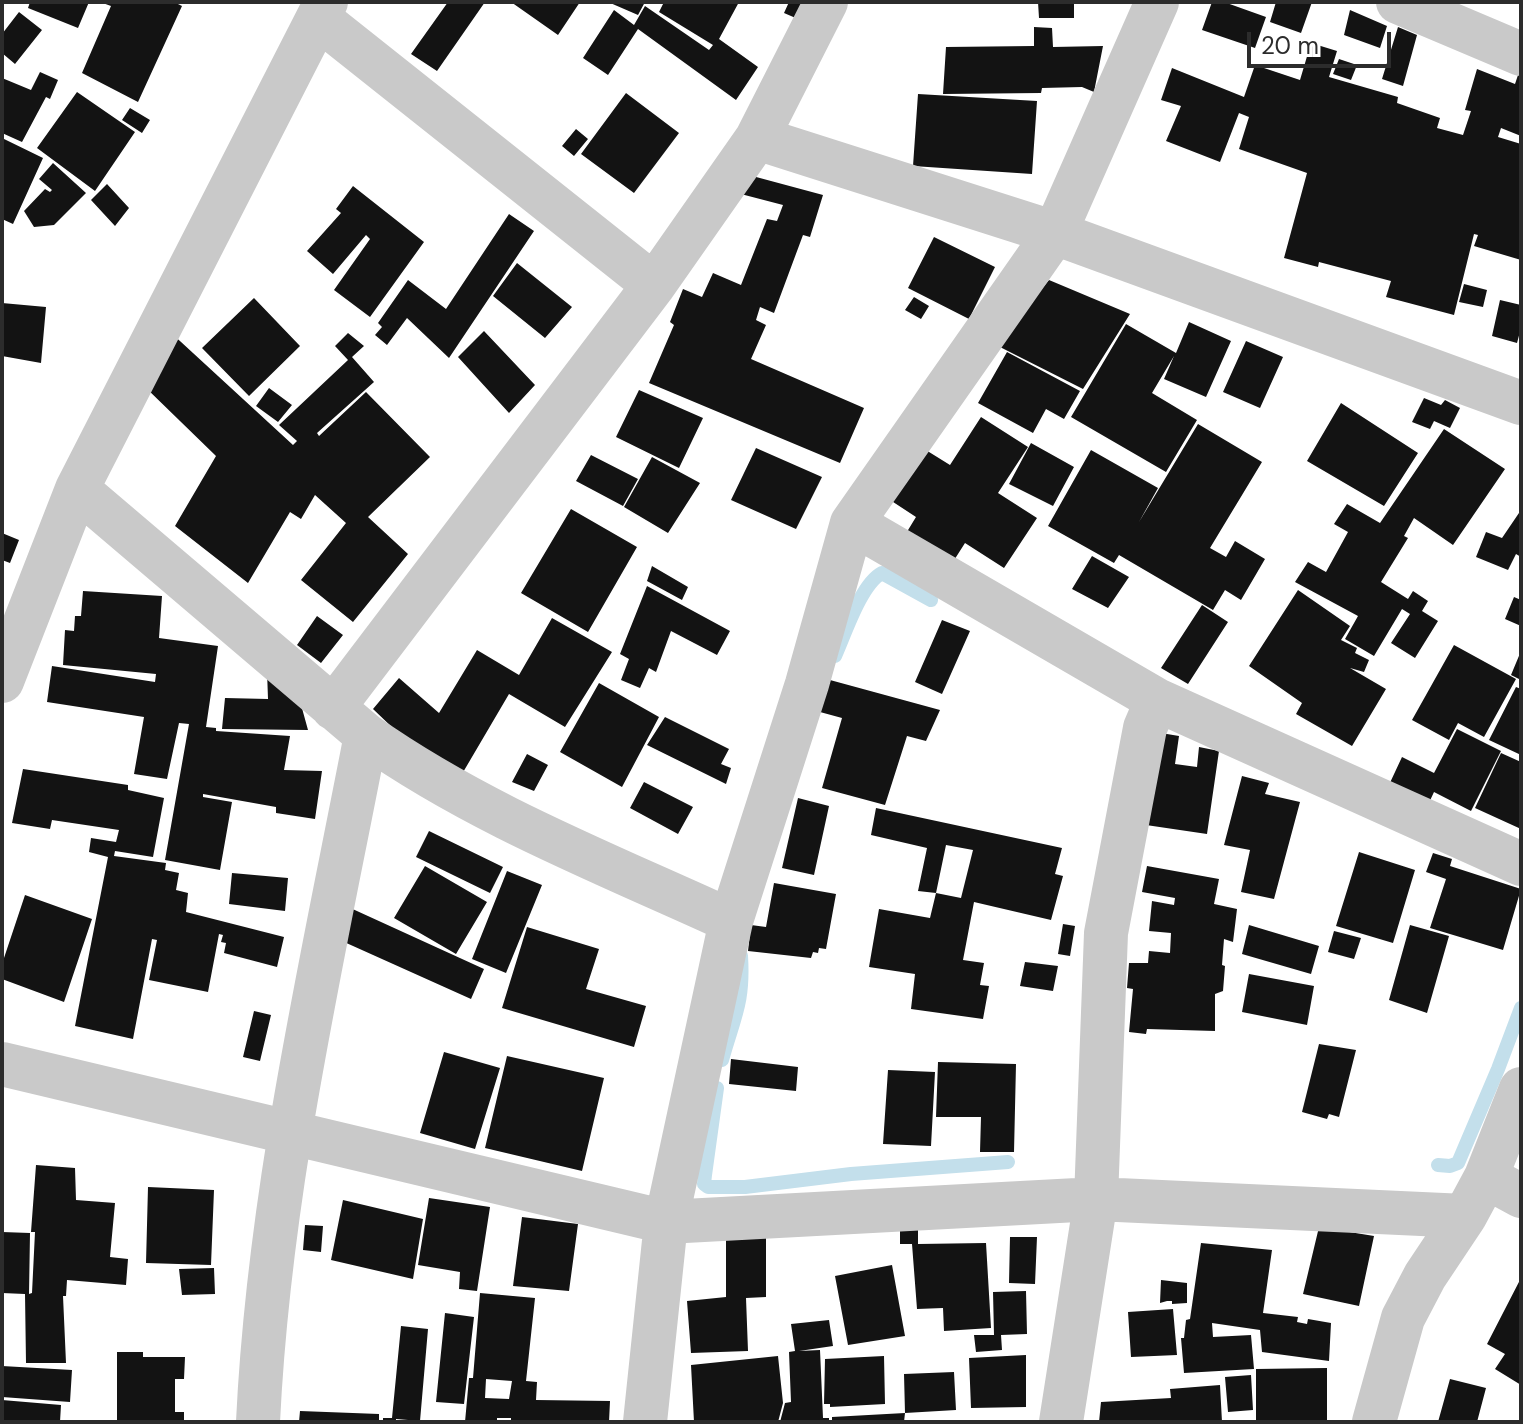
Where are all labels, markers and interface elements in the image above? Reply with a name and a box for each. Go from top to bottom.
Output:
scale bar [1251,16,1395,66]
text: 20 m [1261,30,1319,61]

